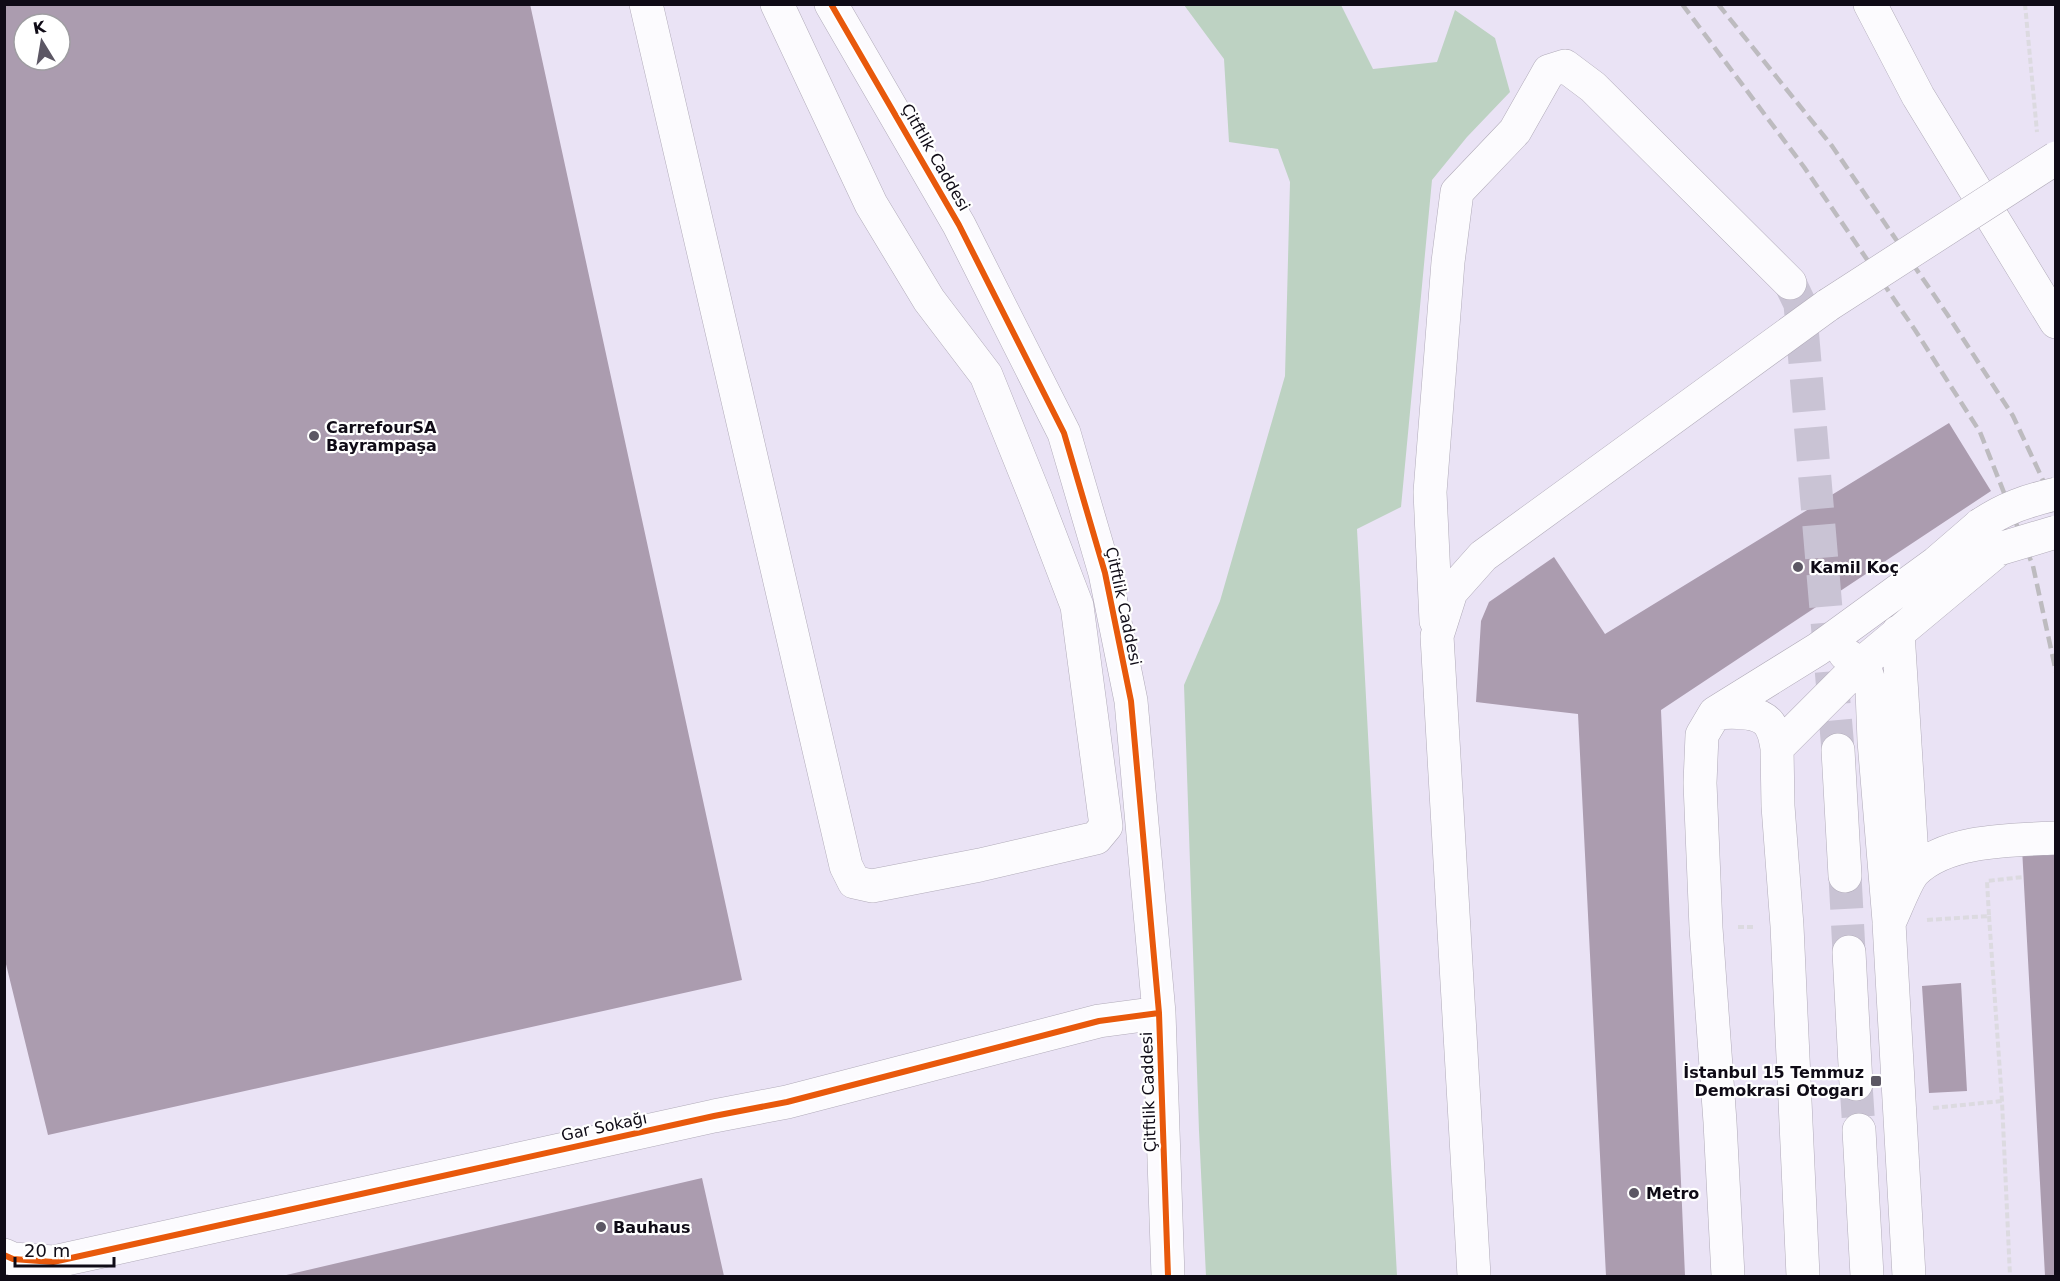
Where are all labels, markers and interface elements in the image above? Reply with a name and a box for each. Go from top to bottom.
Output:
north arrow [12,12,72,72]
text: K [31,17,48,38]
street label: Çitftlik Caddesi [897,100,974,214]
place label: CarrefourSA Bayrampaşa [326,418,437,455]
marker: CarrefourSA Bayrampaşa [307,429,321,443]
street label: Çitftlik Caddesi [1102,545,1145,667]
place label: Kamil Koç [1810,558,1899,577]
marker: Kamil Koç [1791,560,1805,574]
street label: Çitftlik Caddesi [1137,1031,1160,1153]
place label: İstanbul 15 Temmuz Demokrasi Otogarı [1683,1063,1864,1100]
marker: İstanbul 15 Temmuz Demokrasi Otogarı [1869,1074,1883,1088]
street label: Gar Sokağı [559,1108,649,1145]
place label: Metro [1646,1184,1699,1203]
marker: Metro [1627,1186,1641,1200]
place label: Bauhaus [613,1218,690,1237]
marker: Bauhaus [594,1220,608,1234]
scale bar [15,1230,114,1268]
text: 20 m [24,1240,70,1261]

